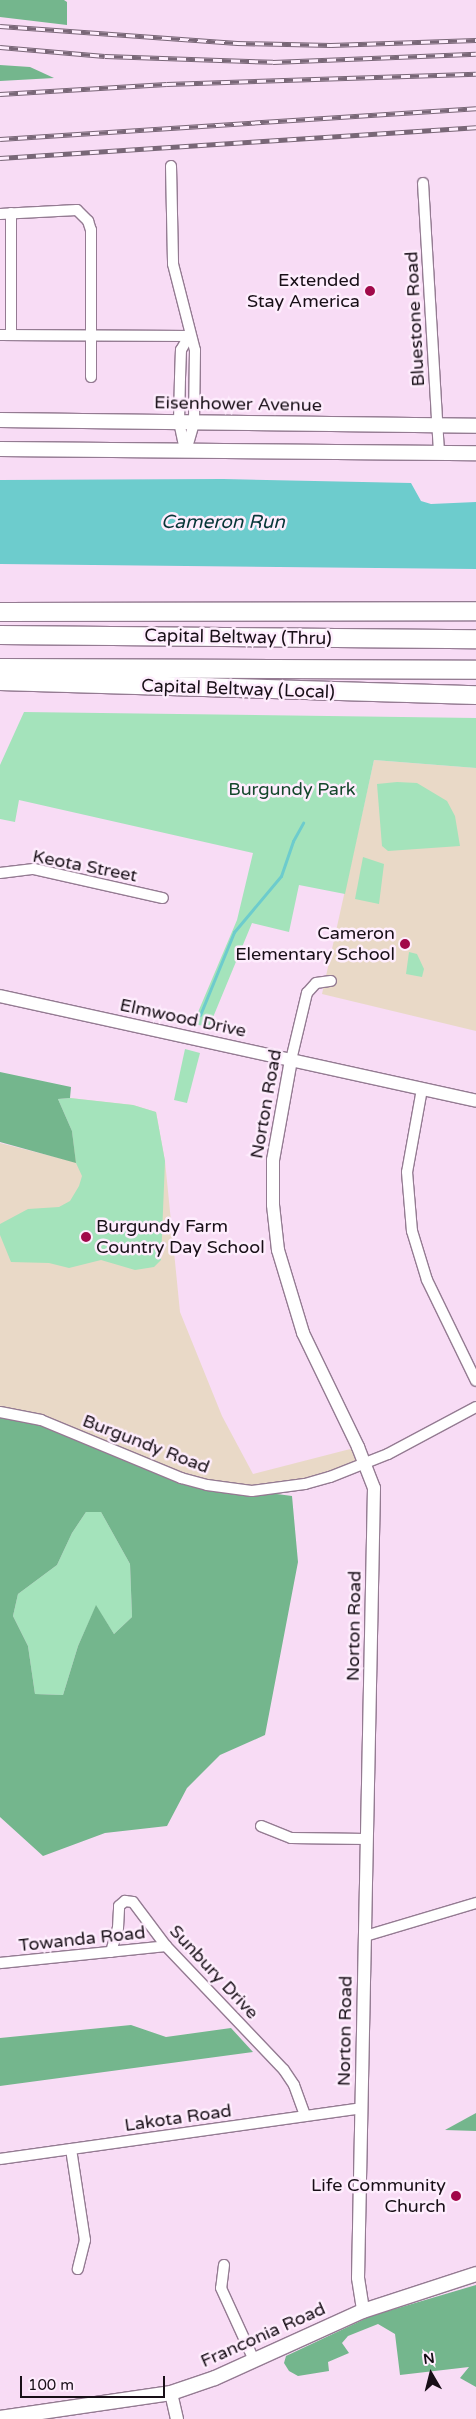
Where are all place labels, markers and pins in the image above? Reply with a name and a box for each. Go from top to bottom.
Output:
place label: Extended Stay America [247,270,360,312]
marker: Extended Stay America [364,285,376,297]
place label: Cameron Elementary School [235,923,395,966]
marker: Cameron Elementary School [399,938,411,950]
place label: Burgundy Farm Country Day School [96,1216,265,1258]
marker: Burgundy Farm Country Day School [80,1231,92,1243]
place label: Life Community Church [311,2175,446,2218]
marker: Life Community Church [450,2190,462,2202]

